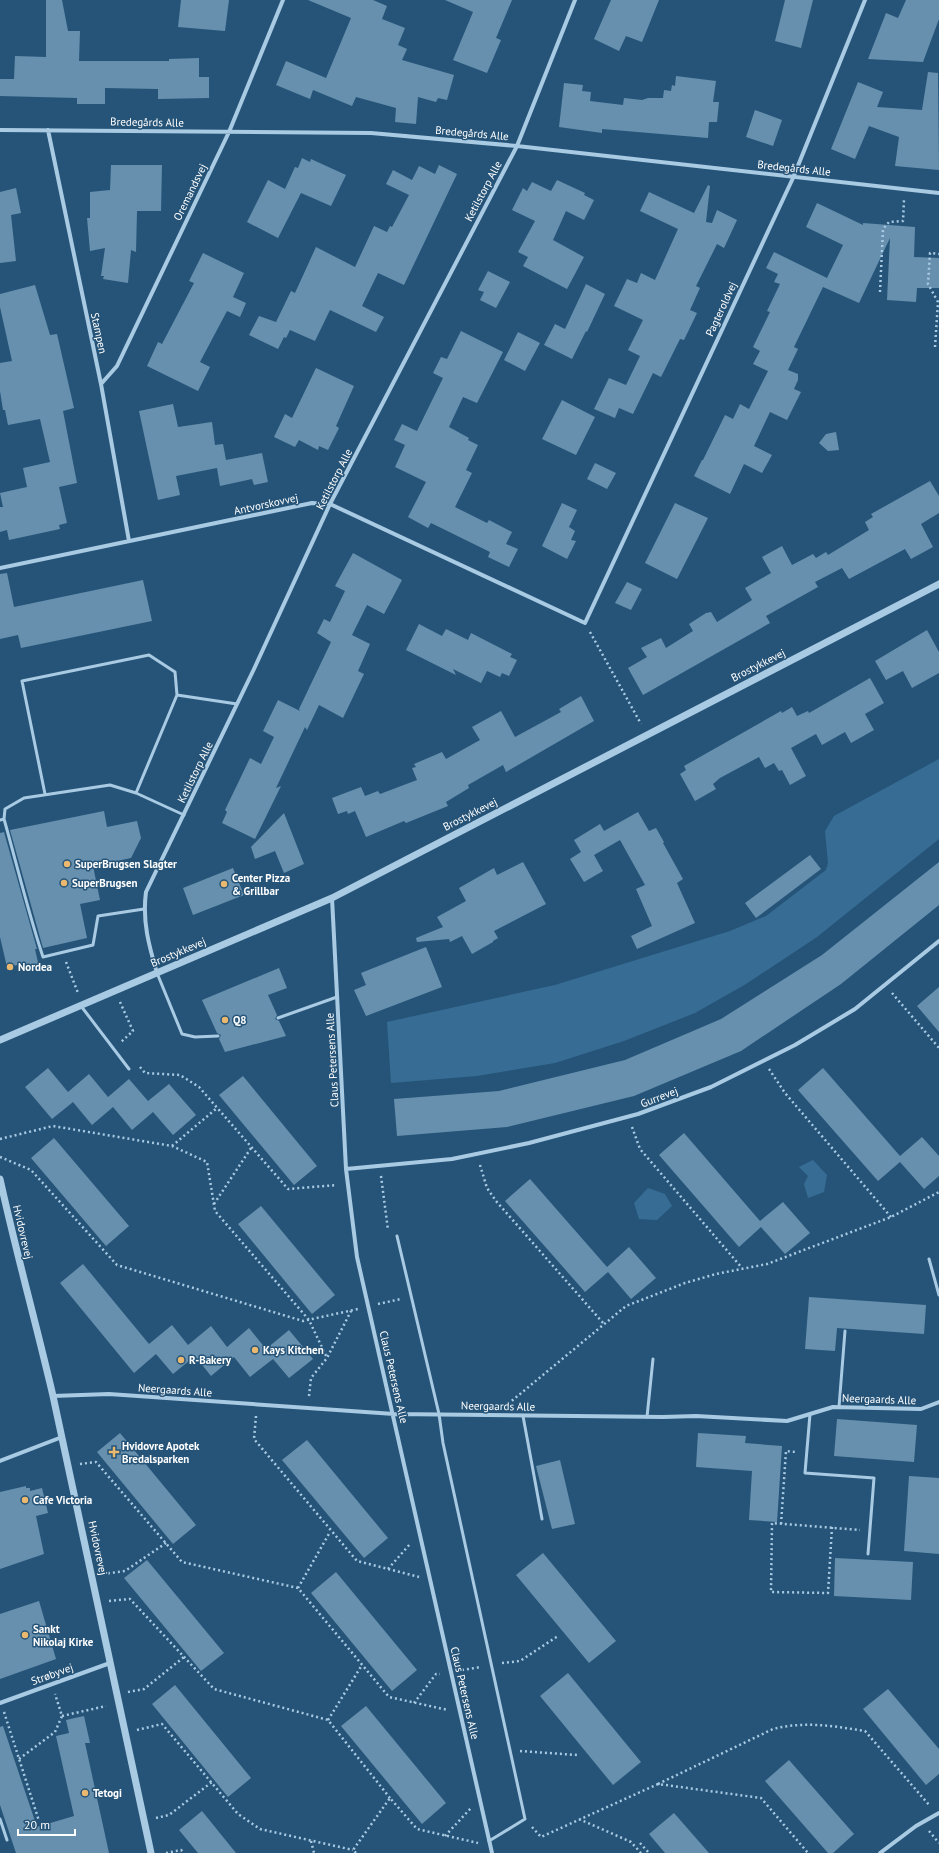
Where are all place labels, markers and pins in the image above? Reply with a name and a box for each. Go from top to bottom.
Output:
place label: SuperBrugsen Slagter [75,857,177,871]
marker: SuperBrugsen Slagter [62,859,72,869]
place label: Center Pizza & Grillbar [232,871,290,898]
place label: SuperBrugsen [72,876,138,890]
marker: SuperBrugsen [59,878,69,888]
marker: Center Pizza & Grillbar [219,879,229,889]
place label: Nordea [18,960,52,974]
marker: Nordea [5,962,15,972]
place label: Q8 [233,1013,247,1027]
marker: Q8 [220,1015,230,1025]
place label: Kays Kitchen [263,1343,324,1357]
marker: Kays Kitchen [250,1345,260,1355]
place label: R-Bakery [189,1353,232,1367]
marker: R-Bakery [176,1355,186,1365]
place label: Hvidovre Apotek Bredalsparken [122,1439,200,1466]
marker: Hvidovre Apotek Bredalsparken [109,1447,119,1457]
place label: Cafe Victoria [33,1493,92,1507]
marker: Cafe Victoria [20,1495,30,1505]
place label: Sankt Nikolaj Kirke [33,1622,94,1649]
marker: Sankt Nikolaj Kirke [20,1630,30,1640]
place label: Tetogi [93,1786,122,1800]
marker: Tetogi [80,1788,90,1798]

